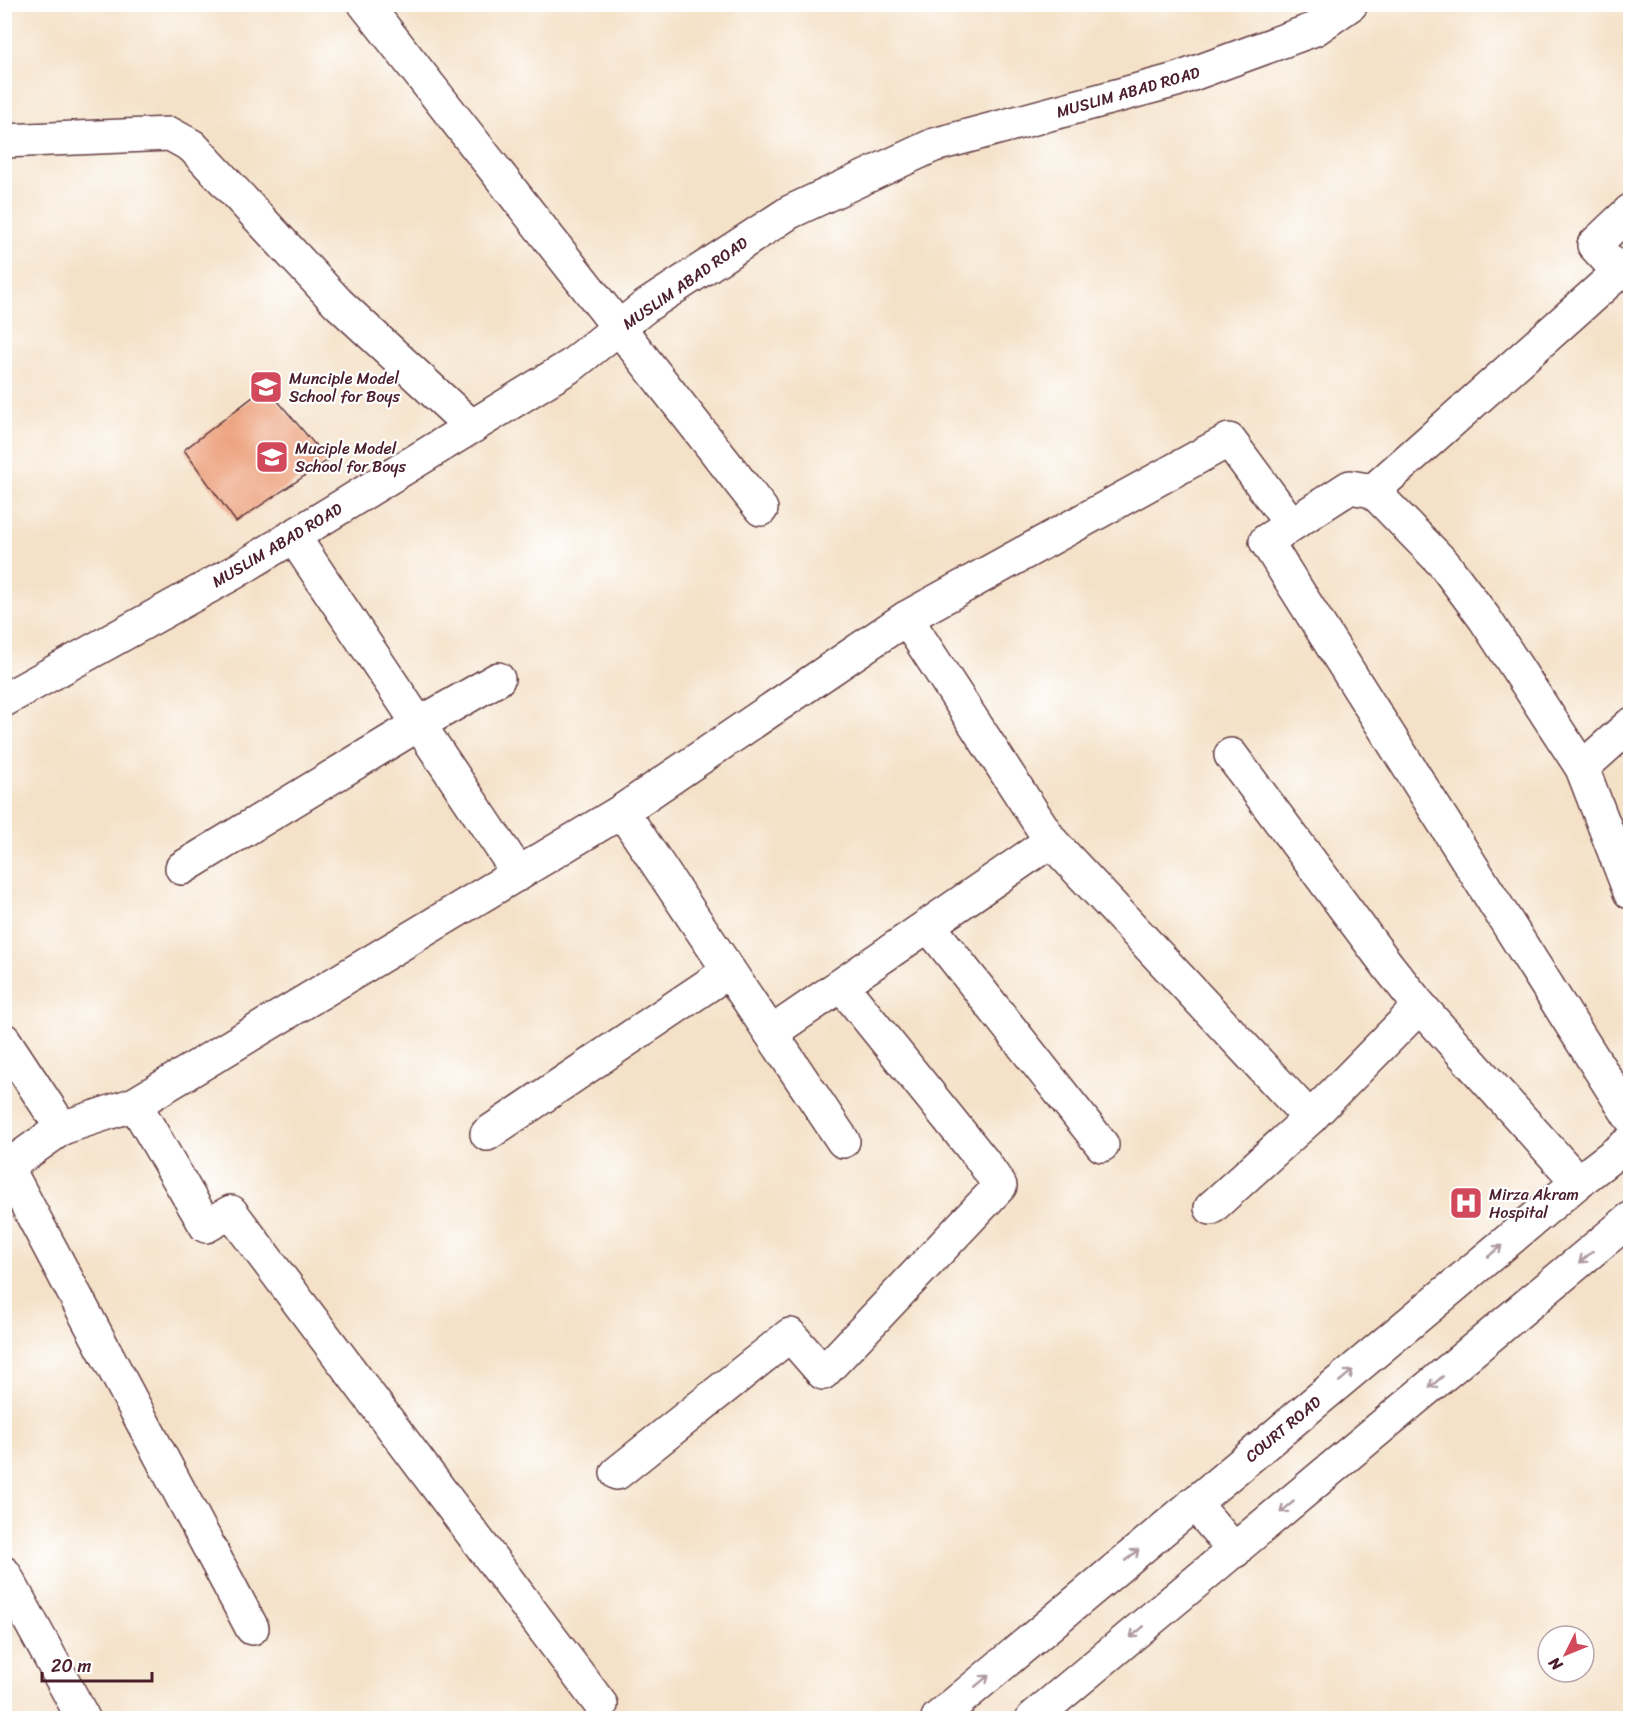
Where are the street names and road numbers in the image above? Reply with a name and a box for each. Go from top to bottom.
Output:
street label: MUSLIM ABAD ROAD [1053,58,1204,126]
street label: MUSLIM ABAD ROAD [616,228,754,337]
street label: MUSLIM ABAD ROAD [206,494,348,596]
street label: COURT ROAD [1238,1388,1328,1470]

